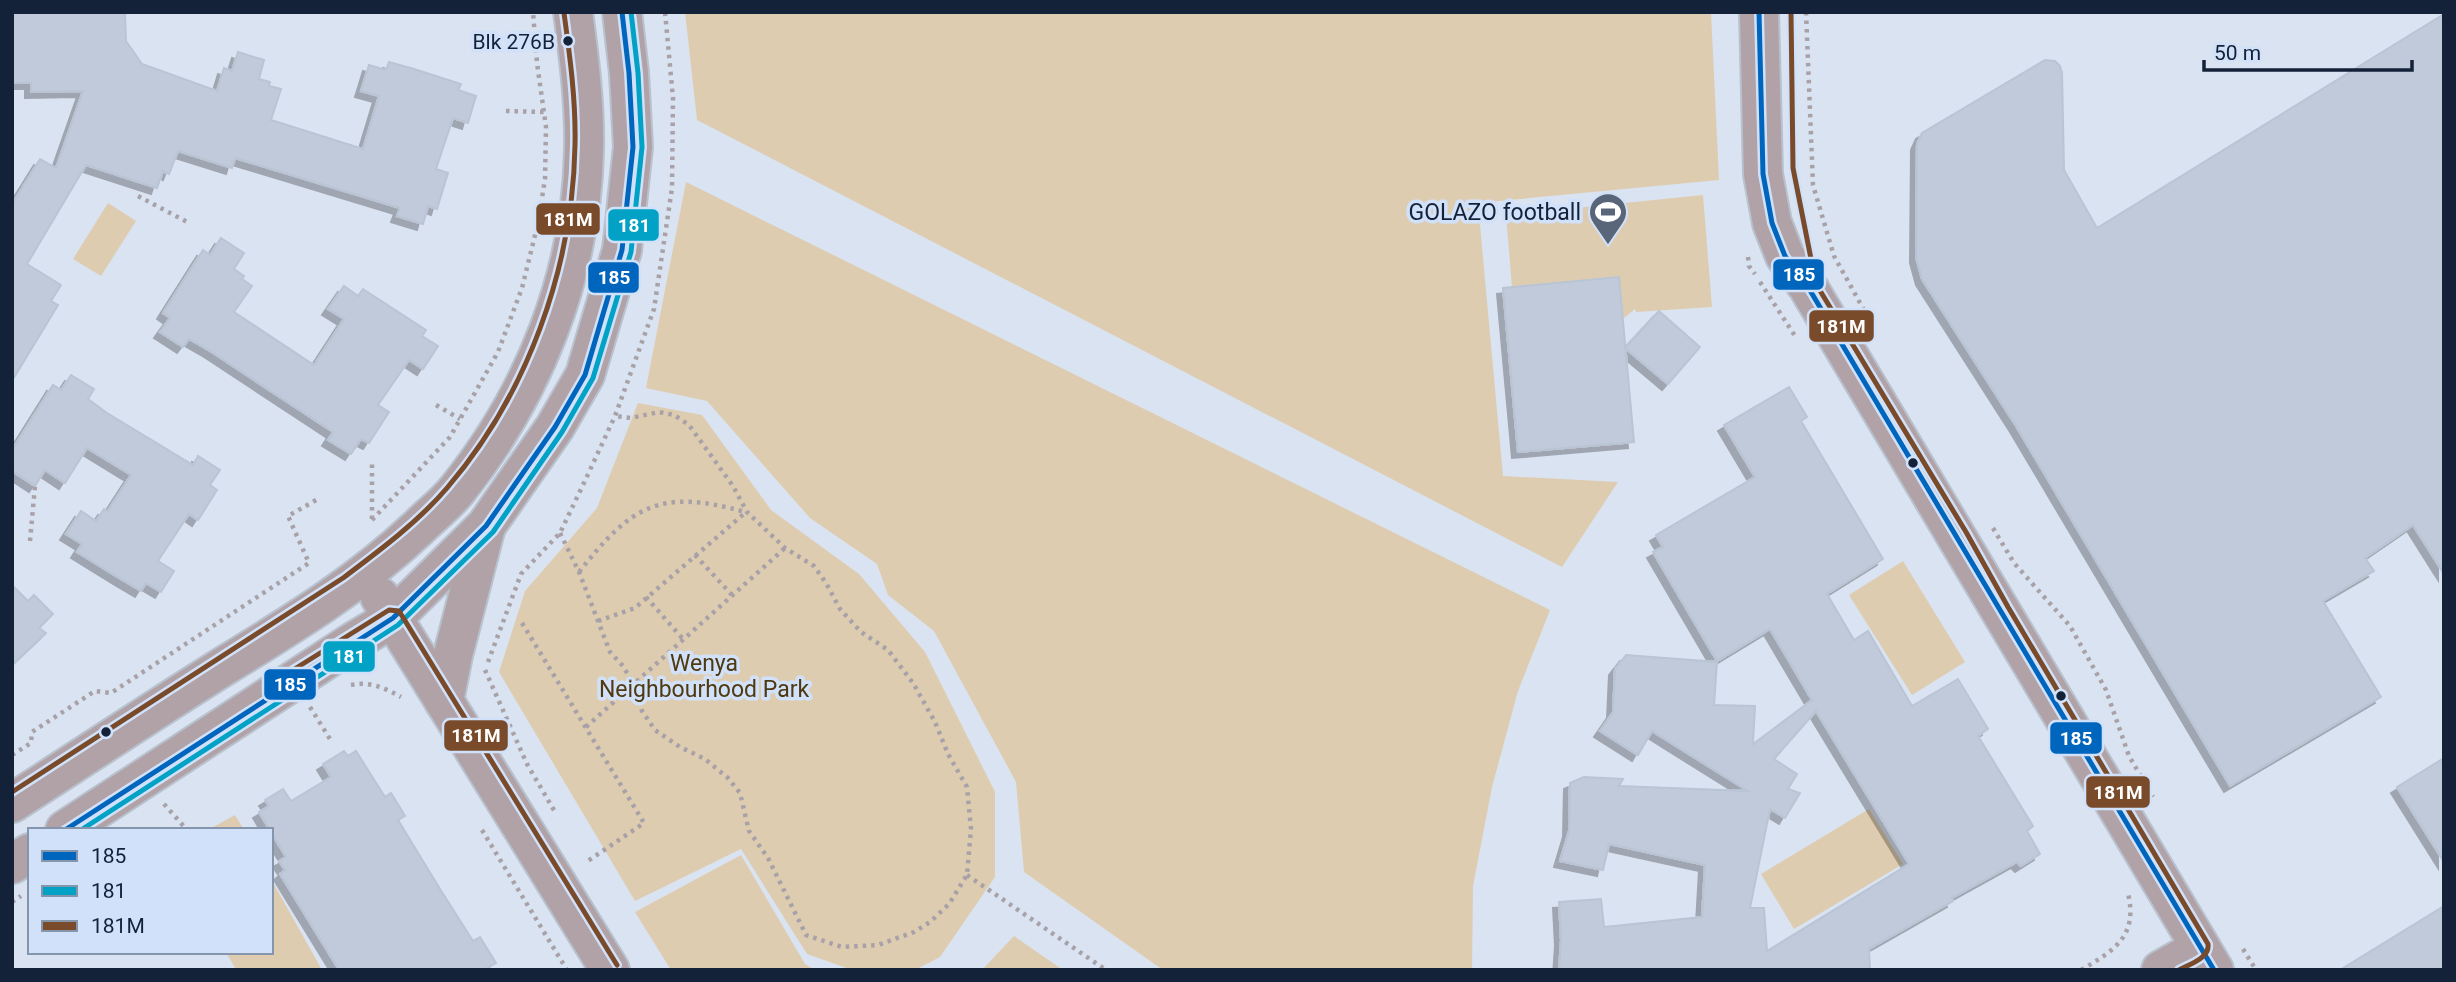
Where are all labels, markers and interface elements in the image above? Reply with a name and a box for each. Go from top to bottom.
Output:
scale bar [2204,28,2412,72]
place label: Blk 276B [472,30,555,54]
marker: Blk 276B [561,34,575,48]
text: 50 m [2214,41,2261,65]
sports icon: GOLAZO football [1587,191,1629,246]
place label: GOLAZO football [1409,199,1581,226]
line badge: 181M [535,202,601,236]
text: 181M [543,208,593,231]
line badge: 181 [607,208,660,242]
text: 181 [618,214,650,237]
line badge: 185 [1772,258,1825,291]
line badge: 185 [587,261,640,294]
text: 185 [1783,263,1815,286]
text: 185 [598,266,630,289]
line badge: 181M [1808,309,1875,343]
text: 181M [1816,315,1866,338]
unlabelled marker [1906,456,1920,470]
line badge: 181 [322,640,376,673]
text: 181 [333,645,365,668]
park label: Wenya Neighbourhood Park [599,650,809,703]
line badge: 185 [263,668,317,701]
text: 185 [274,673,306,696]
unlabelled marker [2054,689,2068,703]
line badge: 181M [443,719,509,752]
line badge: 185 [2049,721,2103,755]
text: 181M [451,724,501,747]
unlabelled marker [99,725,113,739]
text: 185 [2060,727,2092,750]
line badge: 181M [2085,775,2151,809]
text: 181M [2093,781,2143,804]
legend [28,828,273,954]
text: 185 [91,844,126,868]
text: 181 [91,879,126,903]
text: 181M [91,914,145,938]

